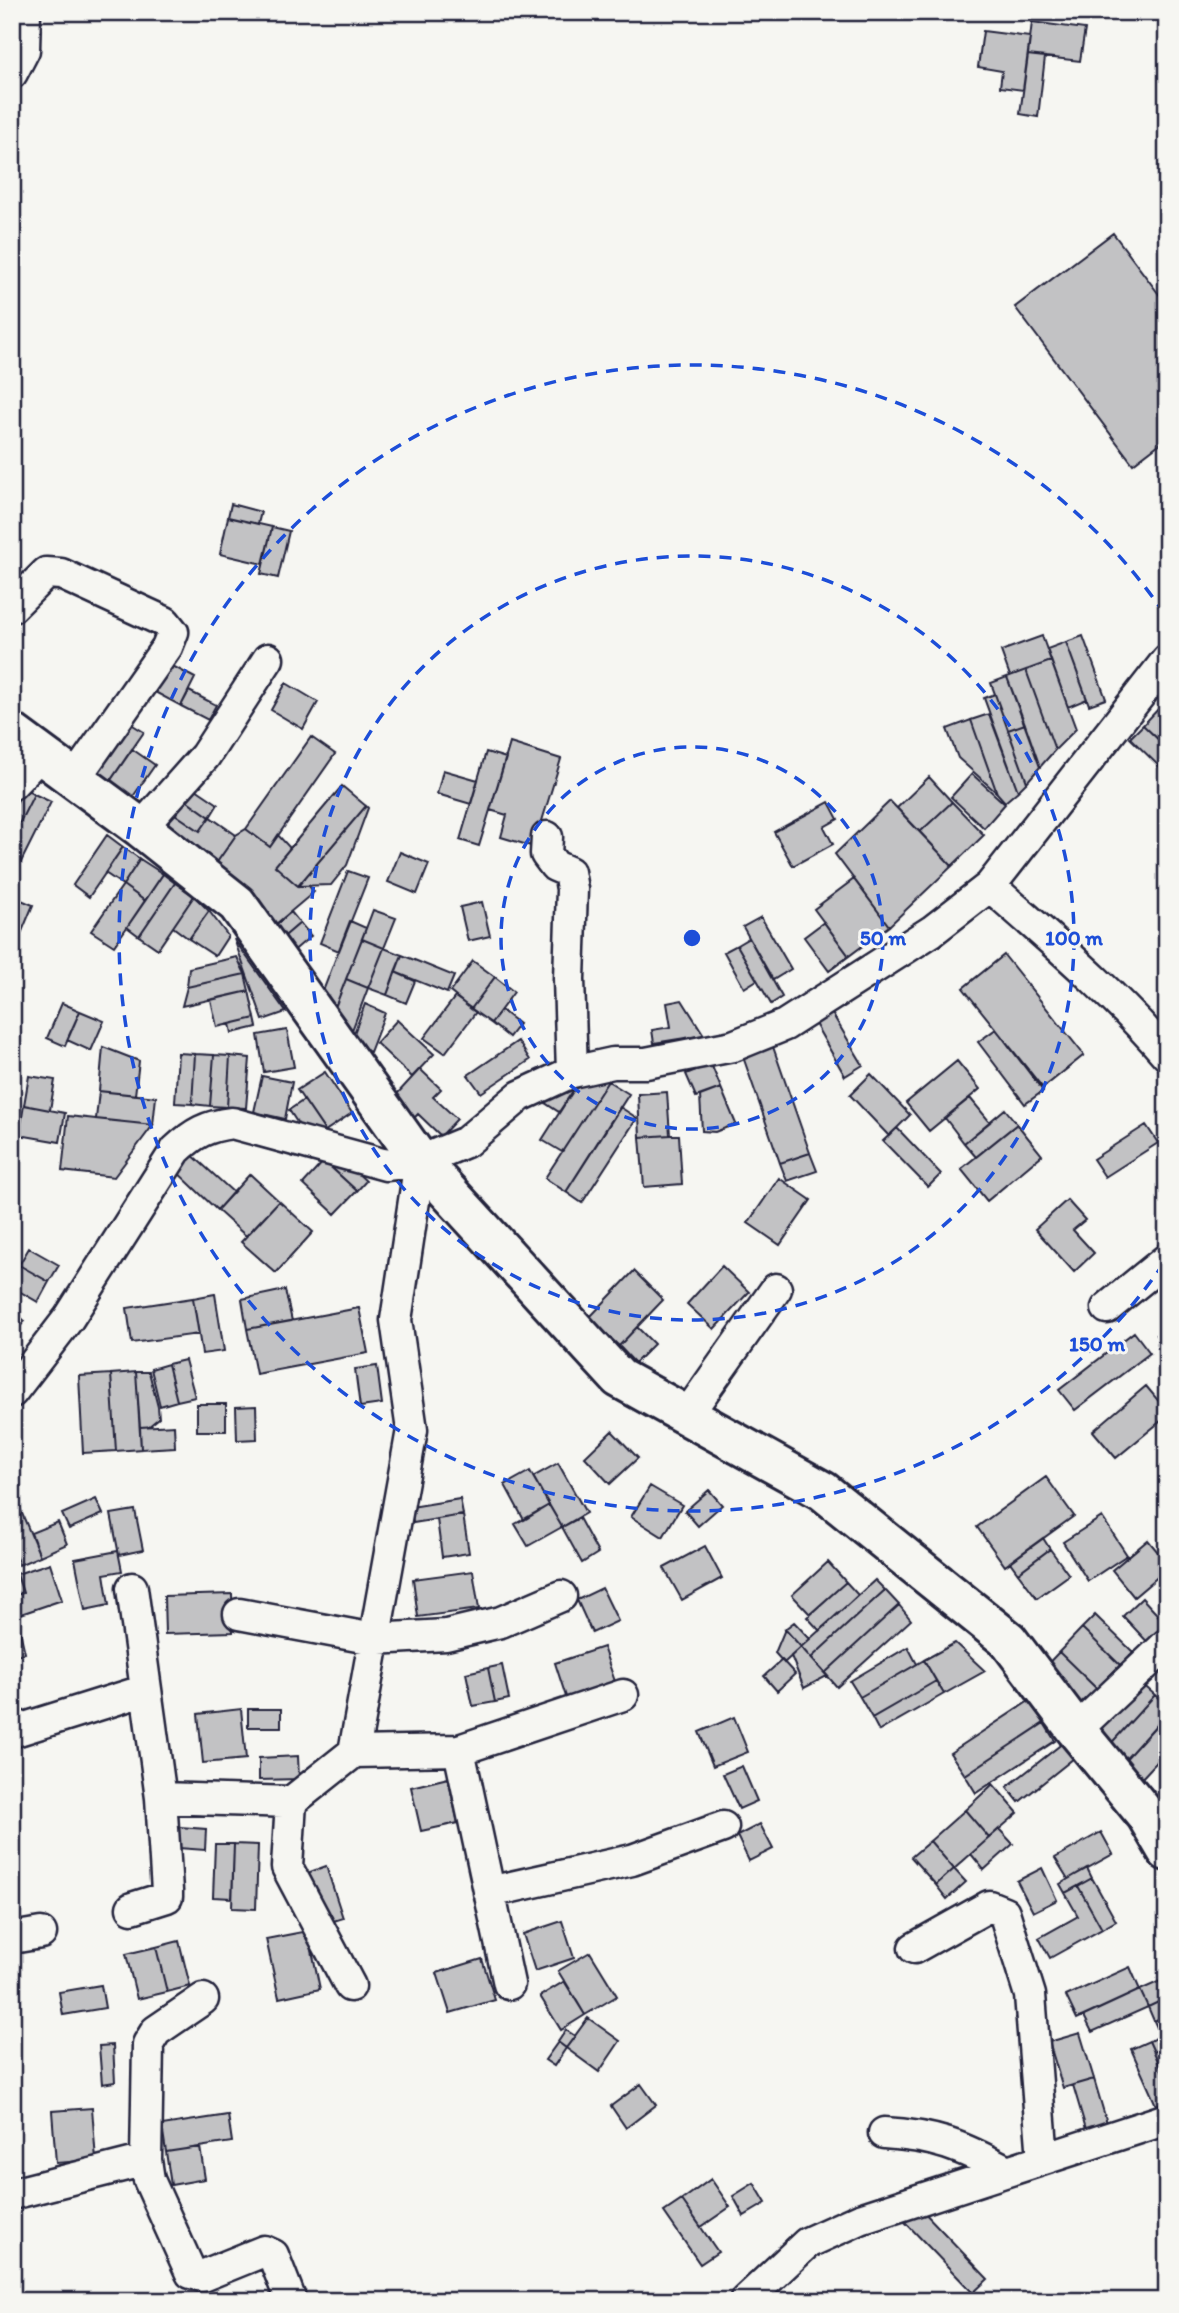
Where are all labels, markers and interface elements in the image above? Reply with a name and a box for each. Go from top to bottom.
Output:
text: 50 m [860,925,907,950]
text: 100 m [1045,925,1103,950]
centre of rings [680,926,704,950]
text: 150 m [1069,1331,1125,1356]

